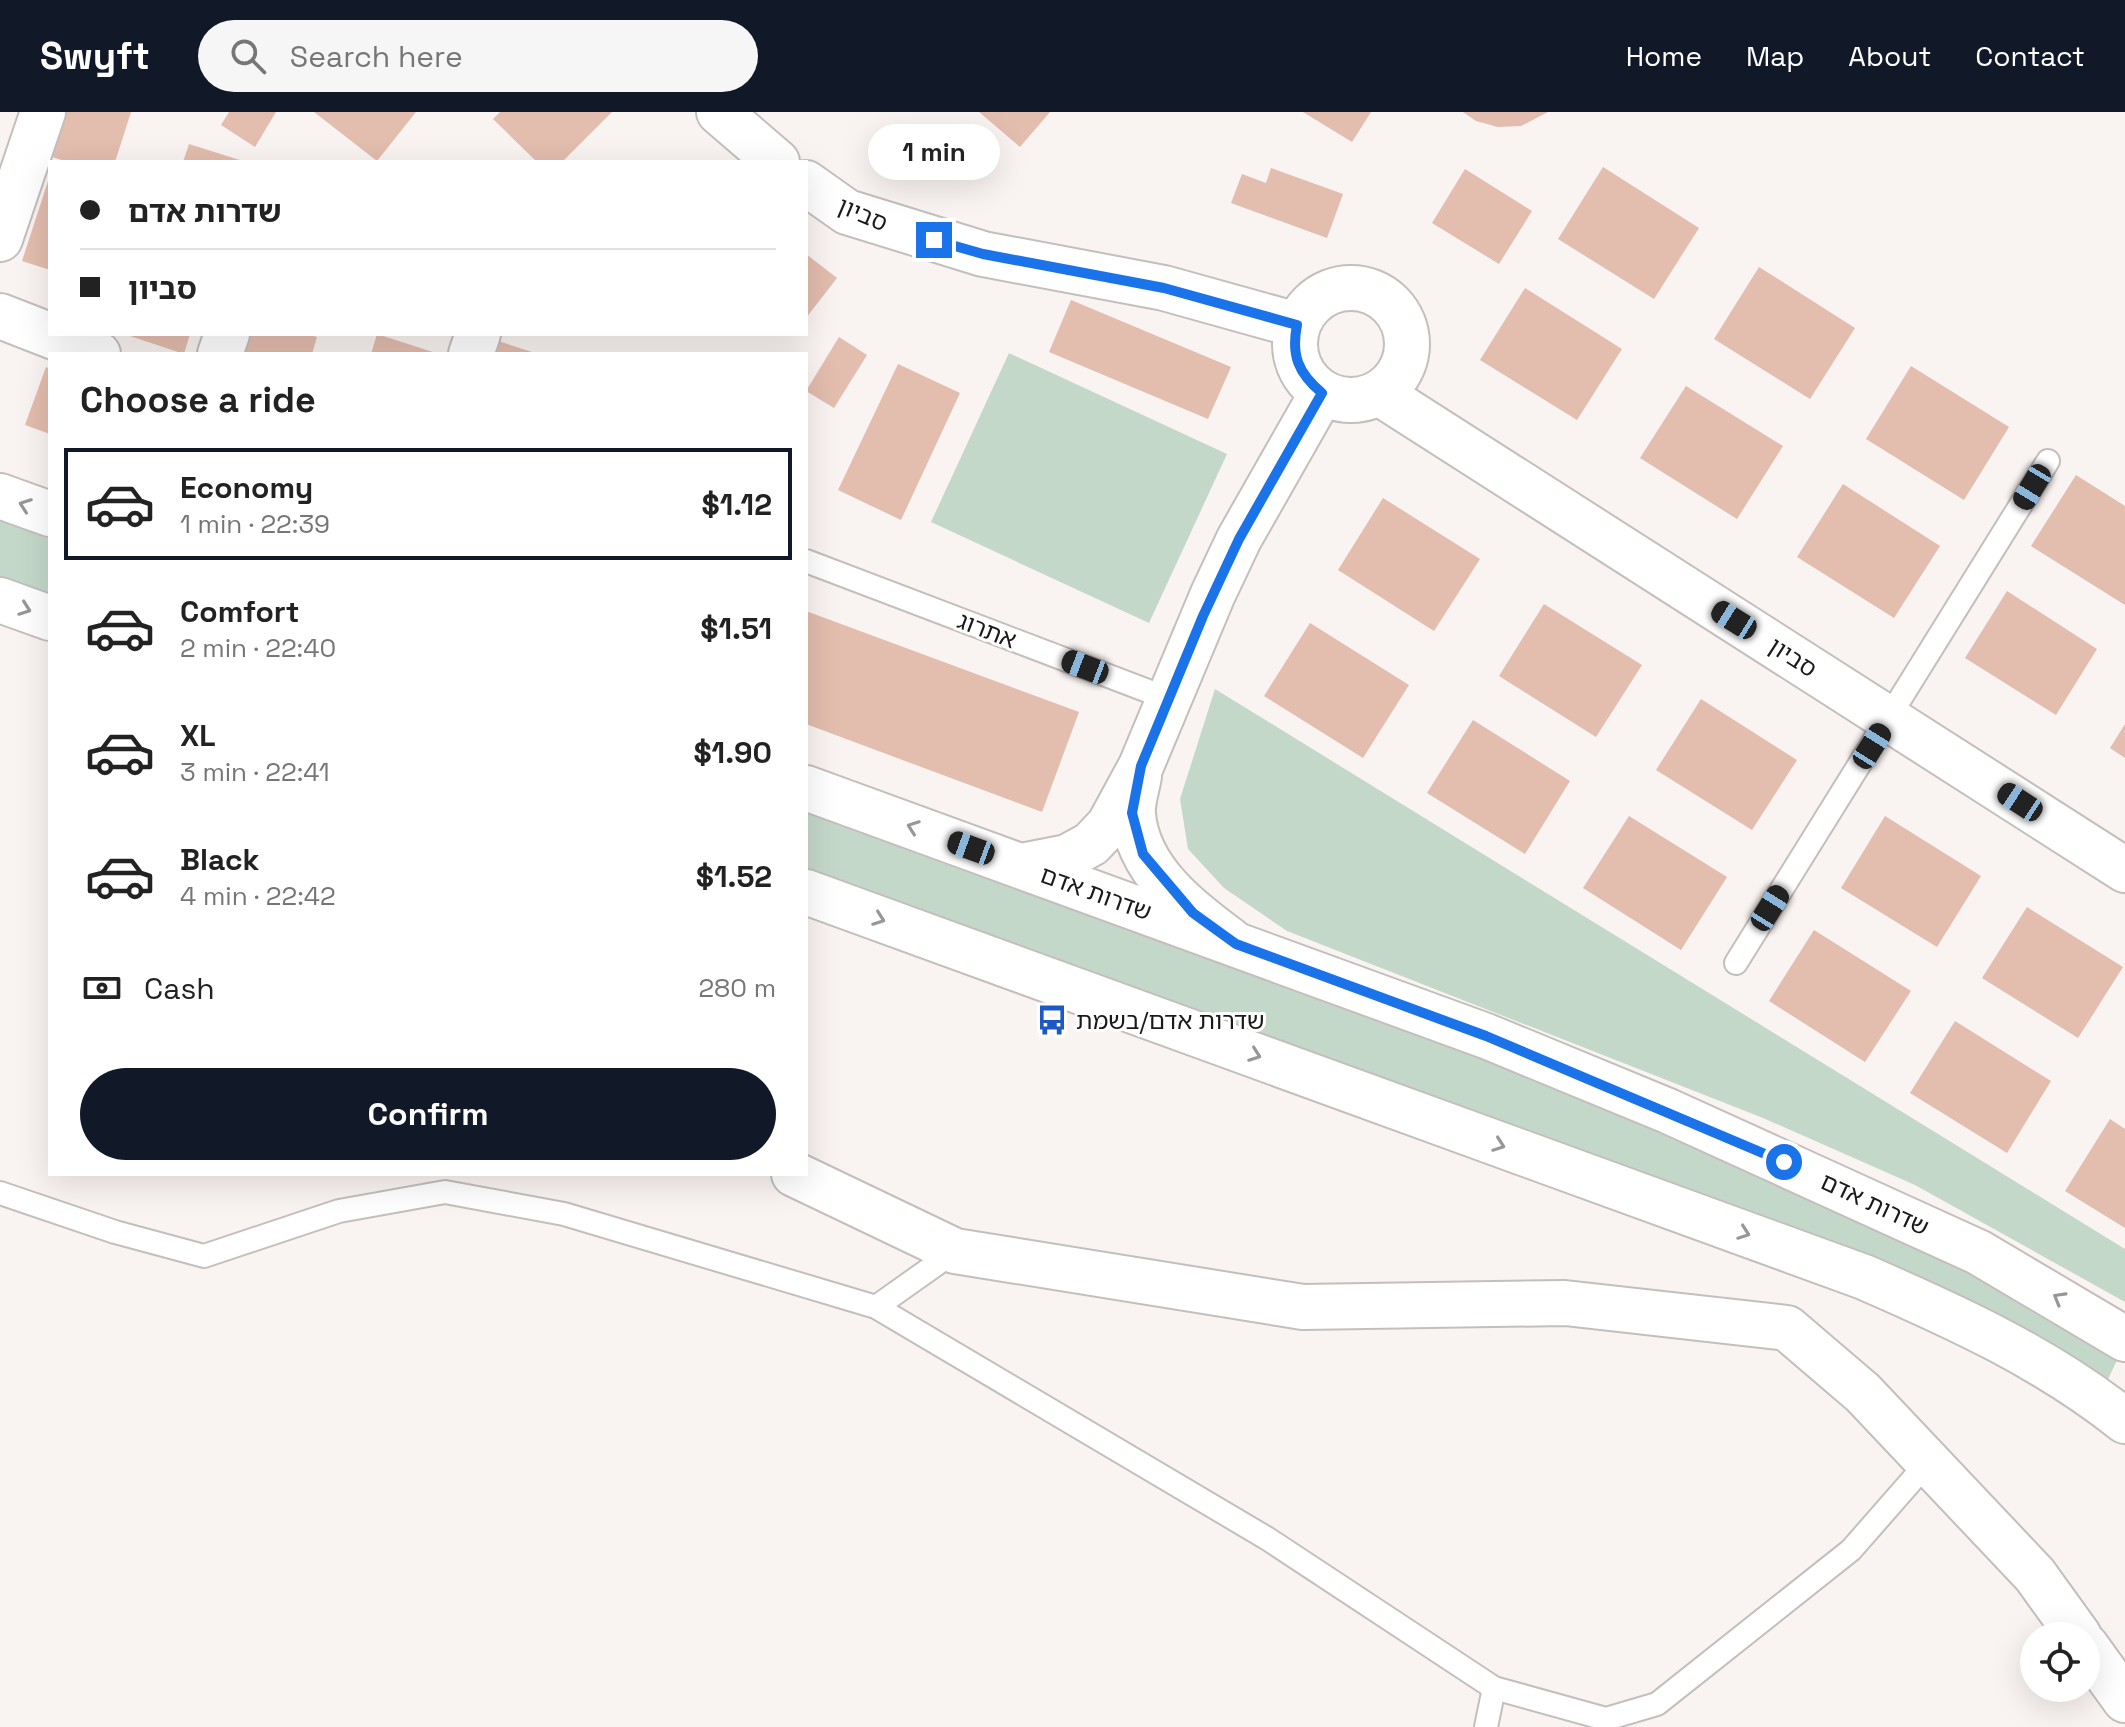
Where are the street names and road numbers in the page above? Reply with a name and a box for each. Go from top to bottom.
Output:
street label: סביון [833,190,893,238]
street label: אתרוג [953,605,1021,655]
street label: סביון [1763,630,1823,684]
street label: שדרות אדם [1036,859,1156,927]
street label: שדרות אדם [1816,1165,1934,1243]

